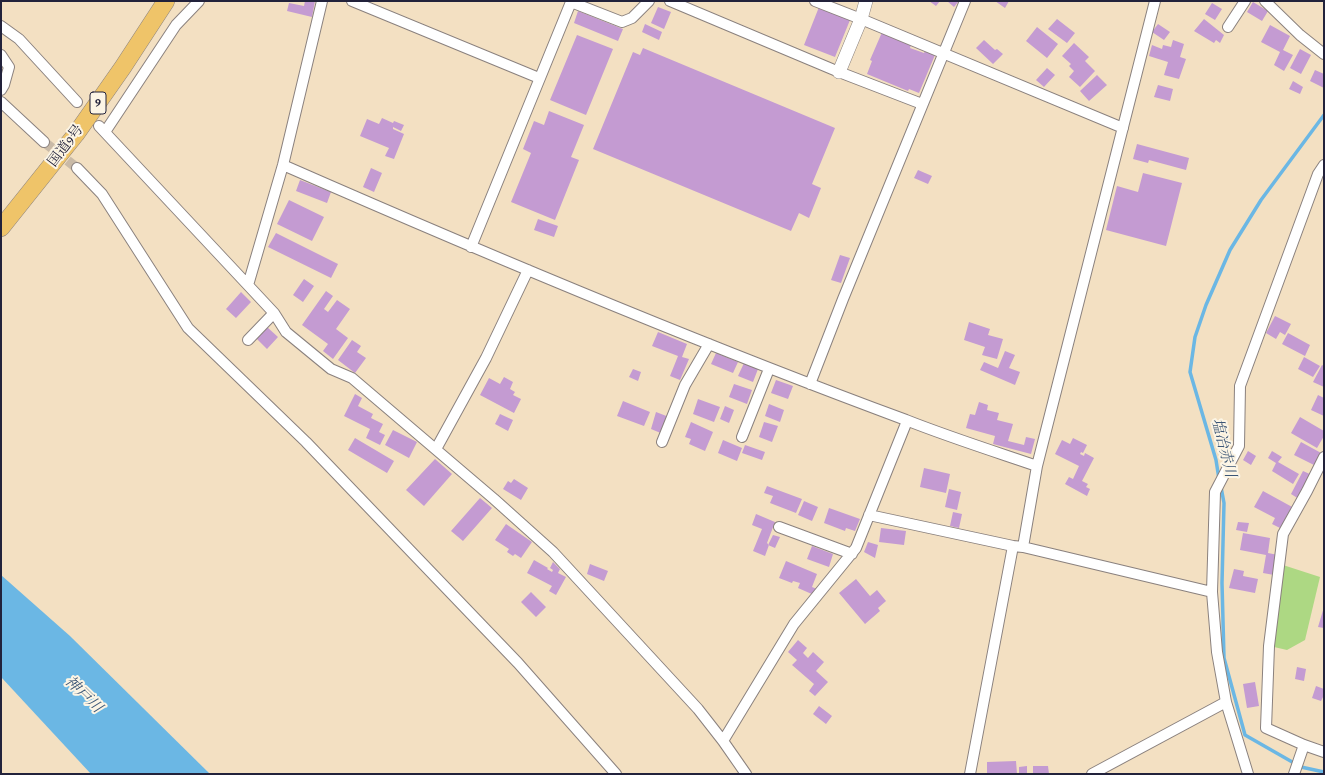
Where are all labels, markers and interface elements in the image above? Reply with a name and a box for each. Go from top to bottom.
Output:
road number: 9 [90,92,106,114]
street label: 国道9号 [45,122,87,170]
water label: 塩冶赤川 [1207,417,1239,479]
water label: 神戸川 [61,673,105,717]

